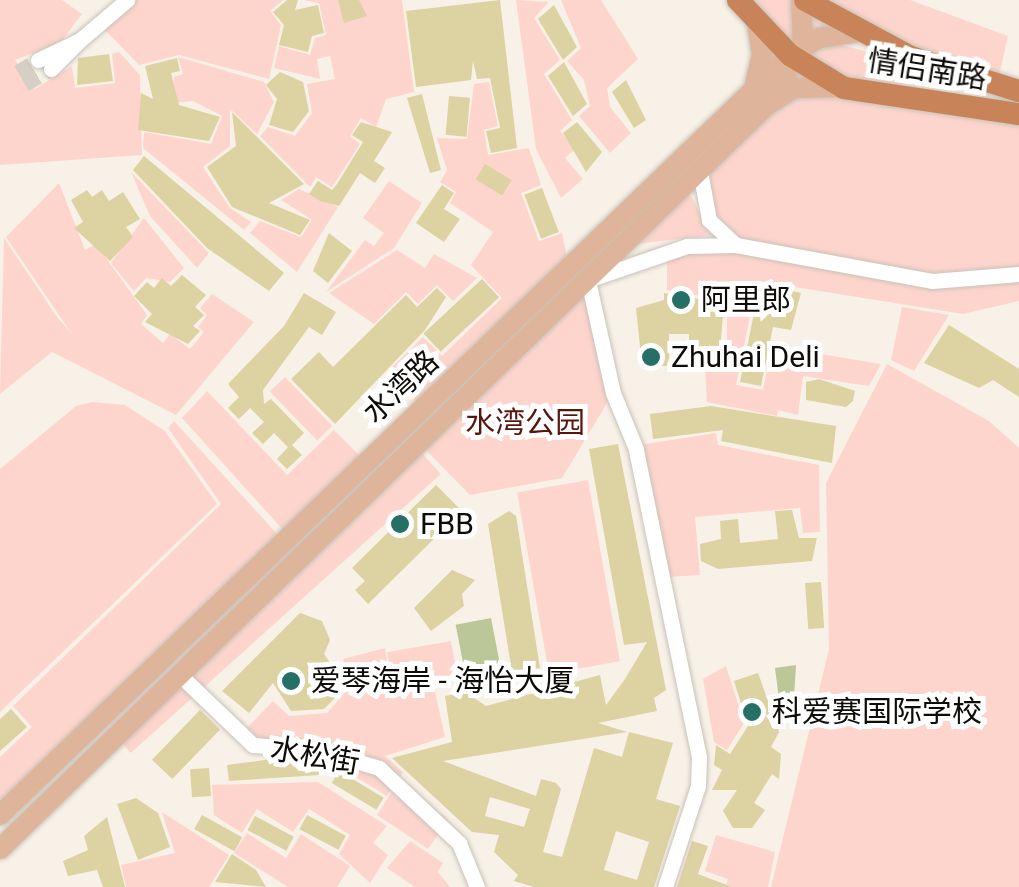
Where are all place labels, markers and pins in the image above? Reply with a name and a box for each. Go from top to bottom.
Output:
place label: 阿里郎 [701,282,791,318]
marker: 阿里郎 [670,289,692,311]
place label: Zhuhai Deli [671,339,820,375]
marker: Zhuhai Deli [640,346,662,368]
place label: FBB [420,506,474,542]
marker: FBB [389,513,411,535]
place label: 爱琴海岸 - 海怡大厦 [311,663,574,699]
marker: 爱琴海岸 - 海怡大厦 [280,670,302,692]
place label: 科爱赛国际学校 [772,694,982,730]
marker: 科爱赛国际学校 [741,701,763,723]

